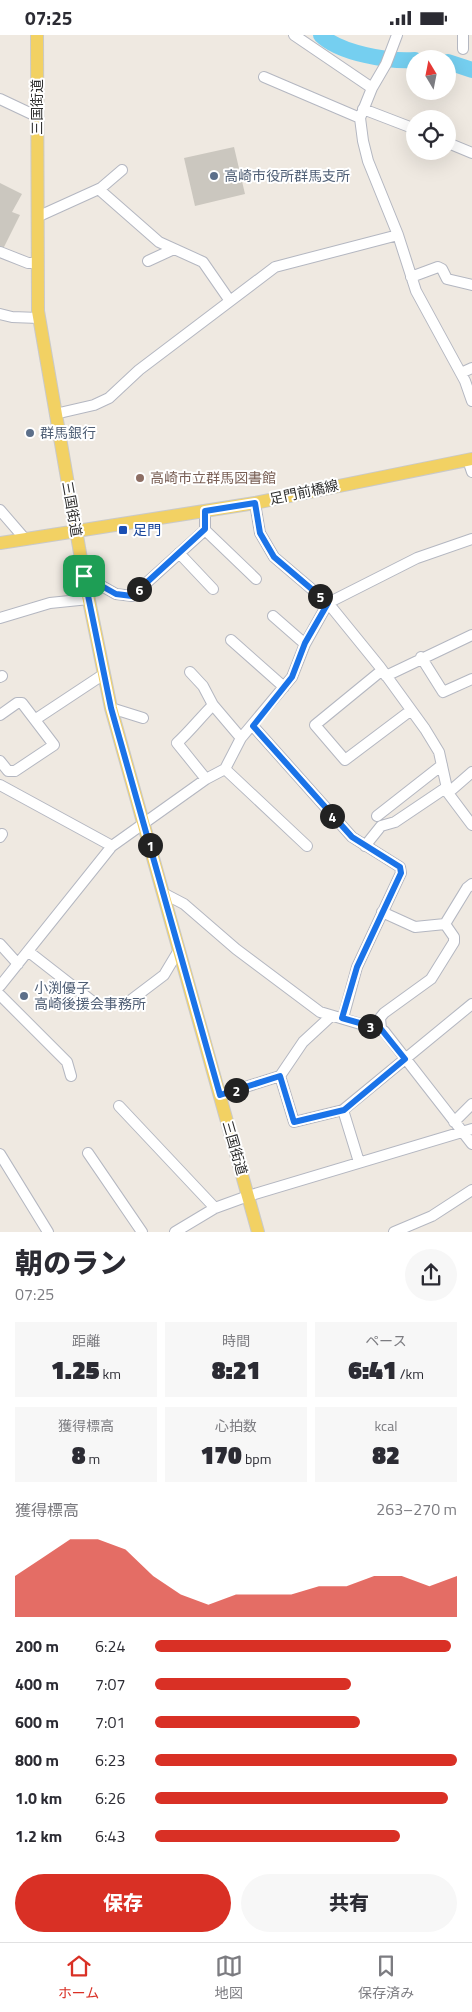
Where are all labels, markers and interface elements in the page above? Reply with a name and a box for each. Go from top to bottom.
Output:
text: 07:25 [25,3,72,32]
north arrow [406,50,456,100]
map controls [406,50,456,160]
street label: 三国街道 [26,79,47,135]
button: locate [406,110,456,160]
place label: 高崎市役所群馬支所 [224,165,350,186]
marker: 高崎市役所群馬支所 [208,170,220,182]
place label: 群馬銀行 [40,422,96,443]
marker: 群馬銀行 [24,427,36,439]
place label: 高崎市立群馬図書館 [150,467,276,488]
marker: 高崎市立群馬図書館 [134,472,146,484]
street label: 足門前橋線 [267,474,340,509]
street label: 三国街道 [57,480,88,538]
place label: 足門 [133,519,161,540]
marker: 足門 [117,524,129,536]
pin [63,555,105,597]
icon: arrive [70,562,98,590]
pin: 6 [126,577,152,601]
text: 6 [136,579,143,600]
pin: 5 [308,583,332,609]
text: 5 [317,586,324,607]
pin: 4 [320,803,344,829]
text: 4 [329,806,336,827]
pin: 1 [138,833,162,857]
text: 1 [147,835,154,856]
place label: 小渕優子 高崎後援会事務所 [34,977,146,1014]
marker: 小渕優子 高崎後援会事務所 [18,990,30,1002]
pin: 3 [358,1013,382,1039]
text: 3 [367,1016,374,1037]
pin: 2 [224,1077,248,1103]
text: 2 [233,1080,240,1101]
street label: 三国街道 [218,1118,253,1178]
text: 朝のラン [15,1241,127,1284]
button: share [405,1249,457,1301]
text: 07:25 [15,1282,54,1306]
text: 距離 [72,1330,100,1351]
text: 時間 [222,1330,250,1351]
text: ペース [365,1330,407,1351]
text: 1.25 [51,1351,99,1389]
text: 8:21 [212,1351,260,1389]
text: 6:41 [348,1351,397,1389]
text: km [99,1363,121,1384]
text: /km [397,1363,424,1384]
text: 獲得標高 [58,1415,114,1436]
text: 心拍数 [215,1415,257,1436]
text: kcal [375,1415,397,1436]
text: 8 [72,1436,85,1474]
text: 170 [201,1436,242,1474]
text: 82 [372,1436,400,1474]
text: m [85,1448,100,1469]
text: bpm [242,1448,271,1469]
text: 263–270 m [376,1497,457,1521]
text: 獲得標高 [15,1498,79,1522]
text: 200 m [15,1634,59,1658]
text: 6:24 [95,1634,125,1658]
text: 400 m [15,1672,59,1696]
text: 7:07 [95,1672,125,1696]
text: 600 m [15,1710,59,1734]
text: 7:01 [95,1710,125,1734]
text: 800 m [15,1748,59,1772]
text: 6:23 [95,1748,125,1772]
text: 1.0 km [15,1786,62,1810]
text: 6:26 [95,1786,125,1810]
text: 1.2 km [15,1824,62,1848]
text: 6:43 [95,1824,125,1848]
button: 保存 [15,1874,231,1932]
button: 共有 [241,1874,457,1932]
tab: ホーム [58,1952,99,2003]
tab: 地図 [215,1952,243,2003]
tab: 保存済み [358,1952,414,2003]

